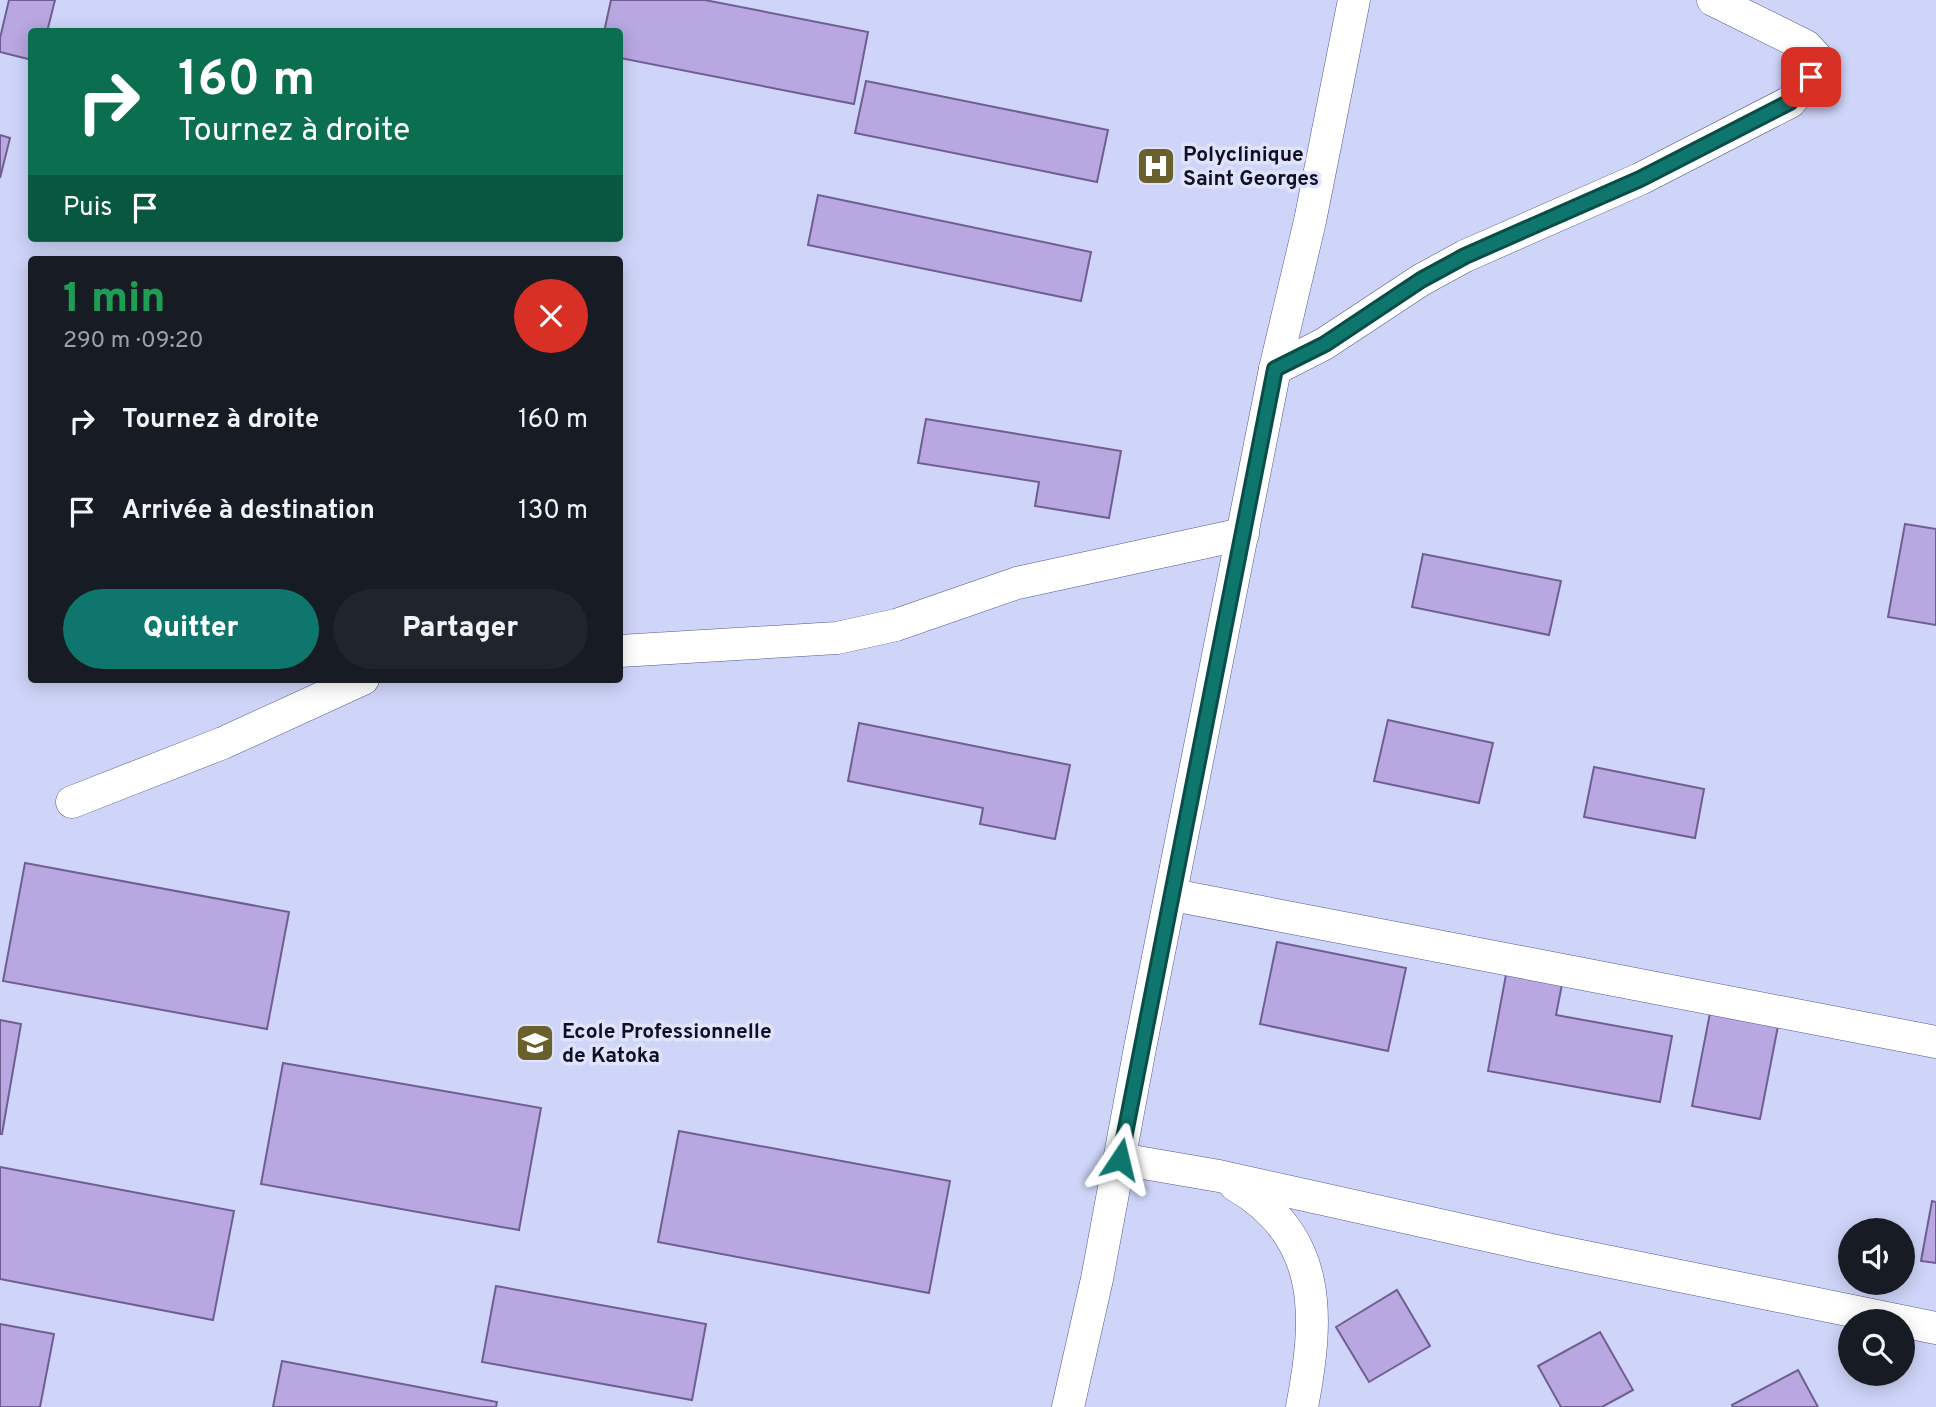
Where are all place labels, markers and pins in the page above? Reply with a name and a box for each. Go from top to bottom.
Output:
pin [1781,47,1841,107]
place label: Polyclinique Saint Georges [1183,142,1319,193]
hospital icon: Polyclinique Saint Georges [1135,145,1177,187]
place label: Ecole Professionnelle de Katoka [562,1019,772,1070]
school or university icon: Ecole Professionnelle de Katoka [514,1022,556,1064]

